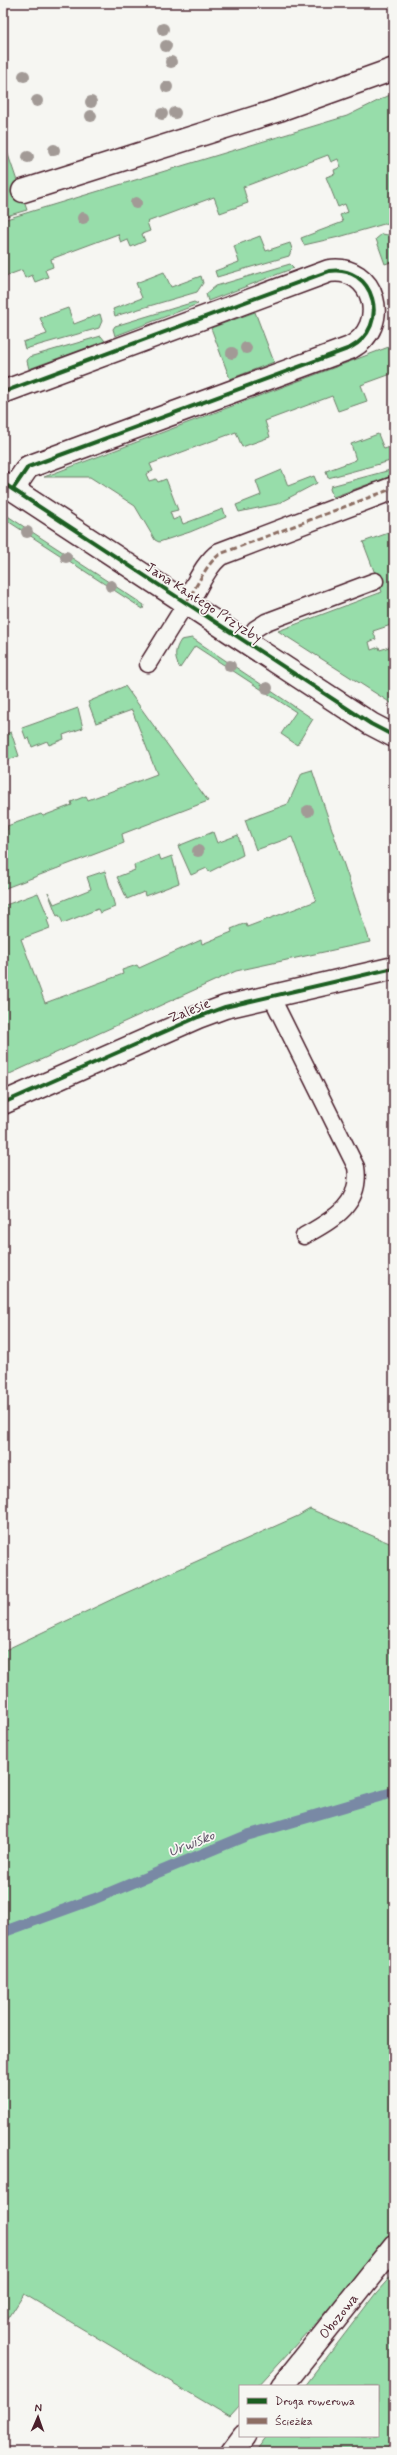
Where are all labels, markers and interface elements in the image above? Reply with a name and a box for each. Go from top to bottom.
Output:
street label: Jana Kantego Przyzby [141,558,265,648]
street label: Zalesie [166,994,213,1027]
water label: Urwisko [165,1825,219,1862]
street label: Obozowa [315,2290,363,2343]
legend [239,2385,379,2437]
text: Droga rowerowa [275,2394,355,2410]
north arrow [18,2397,58,2437]
text: N [34,2401,42,2415]
text: Ścieżka [275,2414,313,2430]

